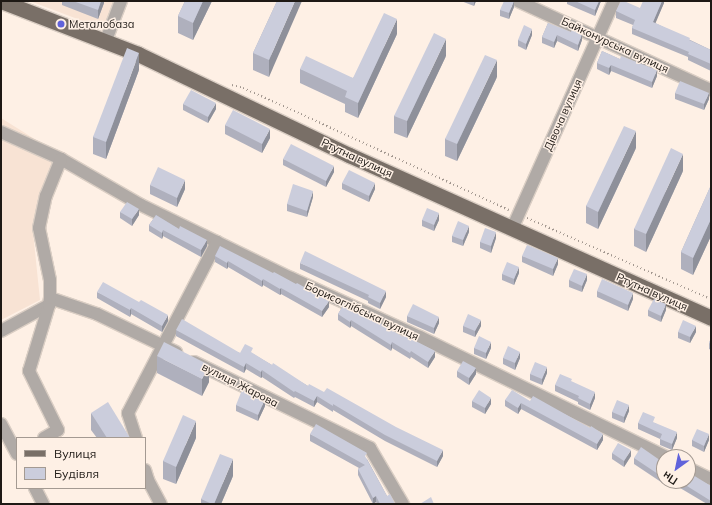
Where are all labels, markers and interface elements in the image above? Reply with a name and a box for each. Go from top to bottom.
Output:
street label: Байконурська вулиця [559,14,671,76]
place label: Металобаза [69,17,135,31]
marker: Металобаза [56,19,66,29]
street label: Дівоча вулиця [541,77,585,153]
street label: Ртутна вулиця [319,136,395,180]
street label: Ртутна вулиця [614,270,690,314]
street label: Борисоглібська вулиця [303,279,421,343]
street label: вулиця Жарова [200,360,280,410]
legend [16,437,146,489]
text: Вулиця [54,446,96,461]
north arrow [656,449,696,489]
text: Будівля [54,466,99,481]
text: Пн [660,468,680,488]

